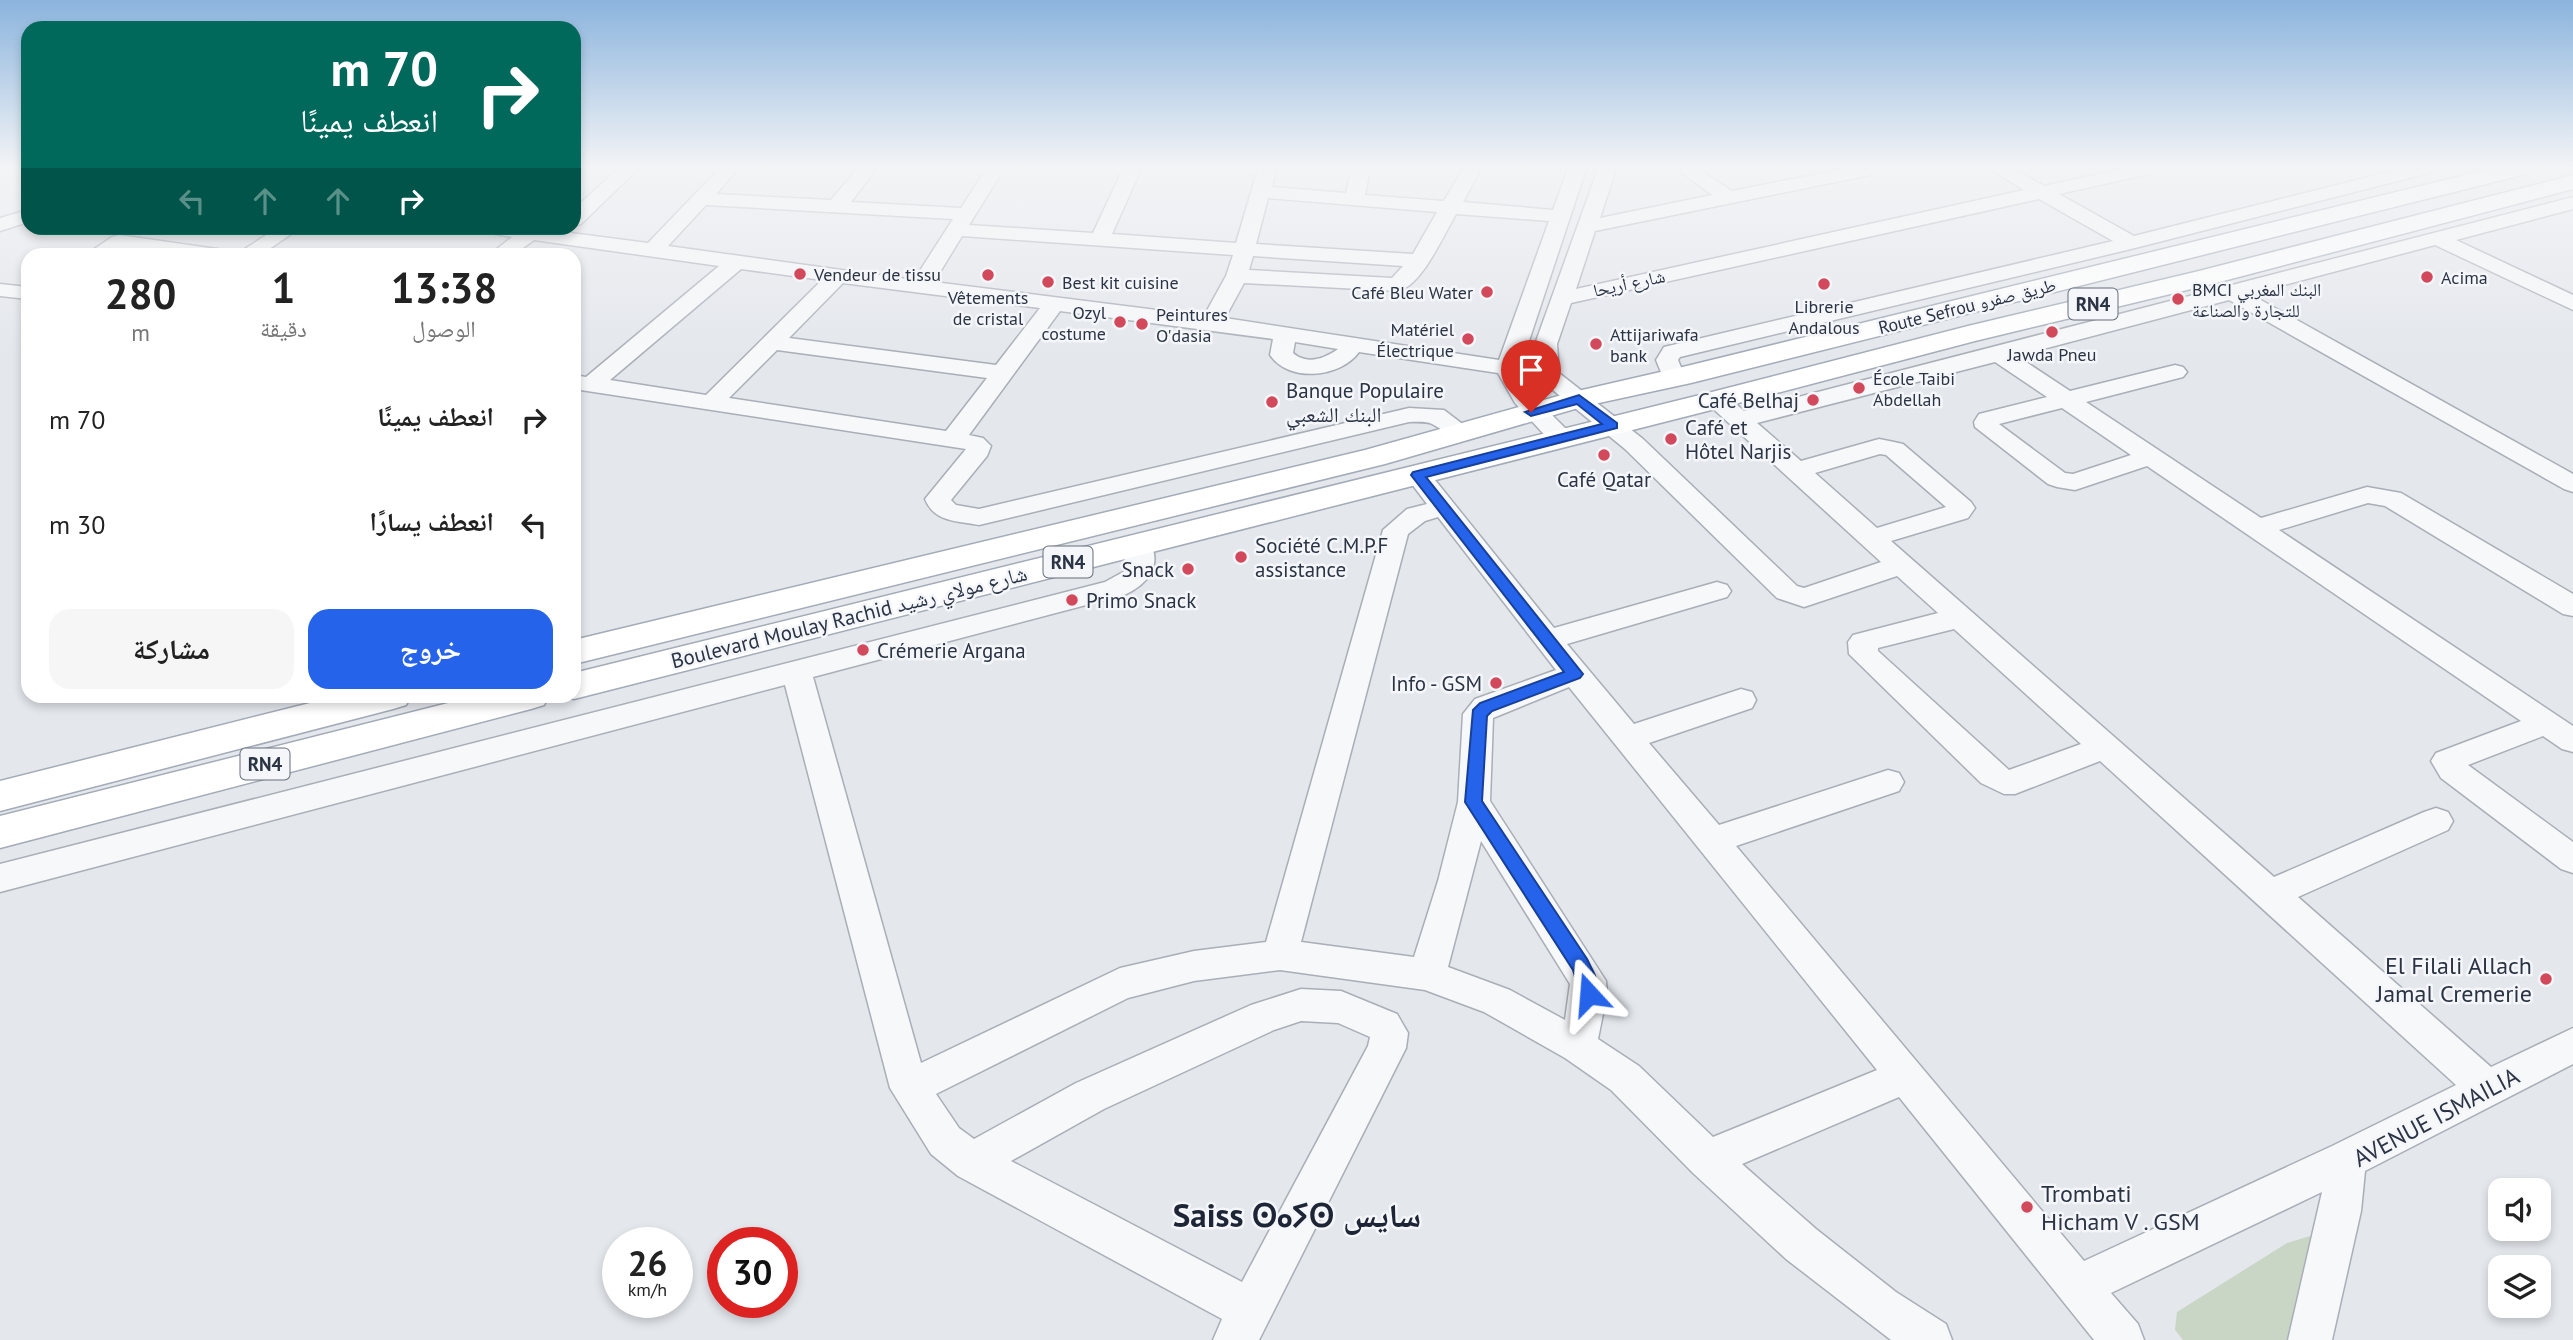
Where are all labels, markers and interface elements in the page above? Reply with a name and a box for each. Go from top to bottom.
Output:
text: 70 m [331,36,438,100]
icon: right [462,49,553,140]
text: انعطف يمينًا [300,99,438,141]
icon: left [173,182,211,220]
icon: ahead [246,182,284,220]
icon: ahead [319,182,357,220]
icon: right [392,182,430,220]
text: 1 [272,260,295,315]
text: 13:38 [391,260,497,315]
place label: Vendeur de tissu [813,263,941,286]
street label: شارع أريحا [1591,264,1667,302]
text: 280 [105,266,176,321]
marker: Vendeur de tissu [792,266,808,282]
place label: Acima [2441,266,2488,289]
marker: Vêtements de cristal [980,267,996,283]
marker: Acima [2419,269,2435,285]
place label: Best kit cuisine [1062,271,1179,294]
street label: Route Sefrou طريق صفرو [1876,273,2058,339]
marker: Best kit cuisine [1040,274,1056,290]
marker: Librerie Andalous [1816,276,1832,292]
place label: BMCI البنك المغربي للتجارة والصناعة [2192,278,2321,322]
place label: Café Bleu Water [1351,281,1473,304]
marker: Café Bleu Water [1479,284,1495,300]
place label: Vêtements de cristal [947,286,1028,330]
road number: RN4 [2068,288,2118,320]
marker: BMCI البنك المغربي للتجارة والصناعة [2170,291,2186,307]
place label: Librerie Andalous [1788,295,1860,339]
place label: Ozyl costume [1042,301,1107,345]
place label: Peintures O'dasia [1156,303,1228,347]
text: دقيقة [260,314,307,343]
text: الوصول [412,314,476,343]
marker: Ozyl costume [1112,314,1128,330]
marker: Peintures O'dasia [1134,316,1150,332]
text: m [131,318,150,347]
place label: Matériel Électrique [1376,318,1455,362]
place label: Attijariwafa bank [1610,323,1699,367]
marker: Jawda Pneu [2044,324,2060,340]
marker: Matériel Électrique [1460,331,1476,347]
marker: Attijariwafa bank [1588,336,1604,352]
pin [1501,340,1561,412]
place label: Jawda Pneu [2007,343,2096,366]
icon: arrive [1512,351,1550,389]
place label: École Taibi Abdellah [1873,367,1955,411]
place label: Banque Populaire البنك الشعبي [1286,377,1444,431]
marker: École Taibi Abdellah [1851,380,1867,396]
place label: Café Belhaj [1698,387,1799,414]
marker: Café Belhaj [1805,392,1821,408]
marker: Banque Populaire البنك الشعبي [1264,394,1280,410]
text: انعطف يمينًا [377,400,494,433]
icon: right [515,401,553,439]
text: 70 m [49,403,105,436]
place label: Café et Hôtel Narjis [1685,414,1791,465]
marker: Café et Hôtel Narjis [1663,431,1679,447]
marker: Café Qatar [1596,447,1612,463]
place label: Café Qatar [1557,466,1651,493]
text: انعطف يسارًا [370,505,494,538]
icon: left [515,506,553,544]
text: 30 m [49,508,105,541]
place label: Société C.M.P.F assistance [1255,532,1388,583]
road number: RN4 [1044,547,1092,578]
marker: Société C.M.P.F assistance [1233,549,1249,565]
place label: Snack [1121,556,1174,583]
street label: Boulevard Moulay Rachid شارع مولاي رشيد [668,560,1031,678]
marker: Snack [1180,561,1196,577]
place label: Primo Snack [1086,587,1196,614]
marker: Primo Snack [1064,592,1080,608]
button: مشاركة [49,609,294,689]
button: خروج [308,609,553,689]
place label: Crémerie Argana [877,637,1026,664]
marker: Crémerie Argana [855,642,871,658]
place label: Info - GSM [1391,670,1482,697]
marker: Info - GSM [1488,675,1504,691]
road number: RN4 [240,748,290,779]
place label: El Filali Allach Jamal Cremerie [2375,950,2532,1009]
position arrow [1552,957,1626,1031]
marker: El Filali Allach Jamal Cremerie [2538,971,2554,987]
street label: AVENUE ISMAILIA [2348,1060,2524,1174]
place label: Trombati Hicham V . GSM [2041,1178,2200,1237]
map controls [2488,1178,2551,1318]
button: sound [2488,1178,2551,1241]
district label: Saiss ⵙⴰⵢⵙ سايس [1173,1193,1421,1236]
marker: Trombati Hicham V . GSM [2019,1199,2035,1215]
speed limit sign: 30 [707,1227,798,1318]
text: 26 [628,1240,667,1286]
button: layers [2488,1255,2551,1318]
text: km/h [628,1278,667,1301]

